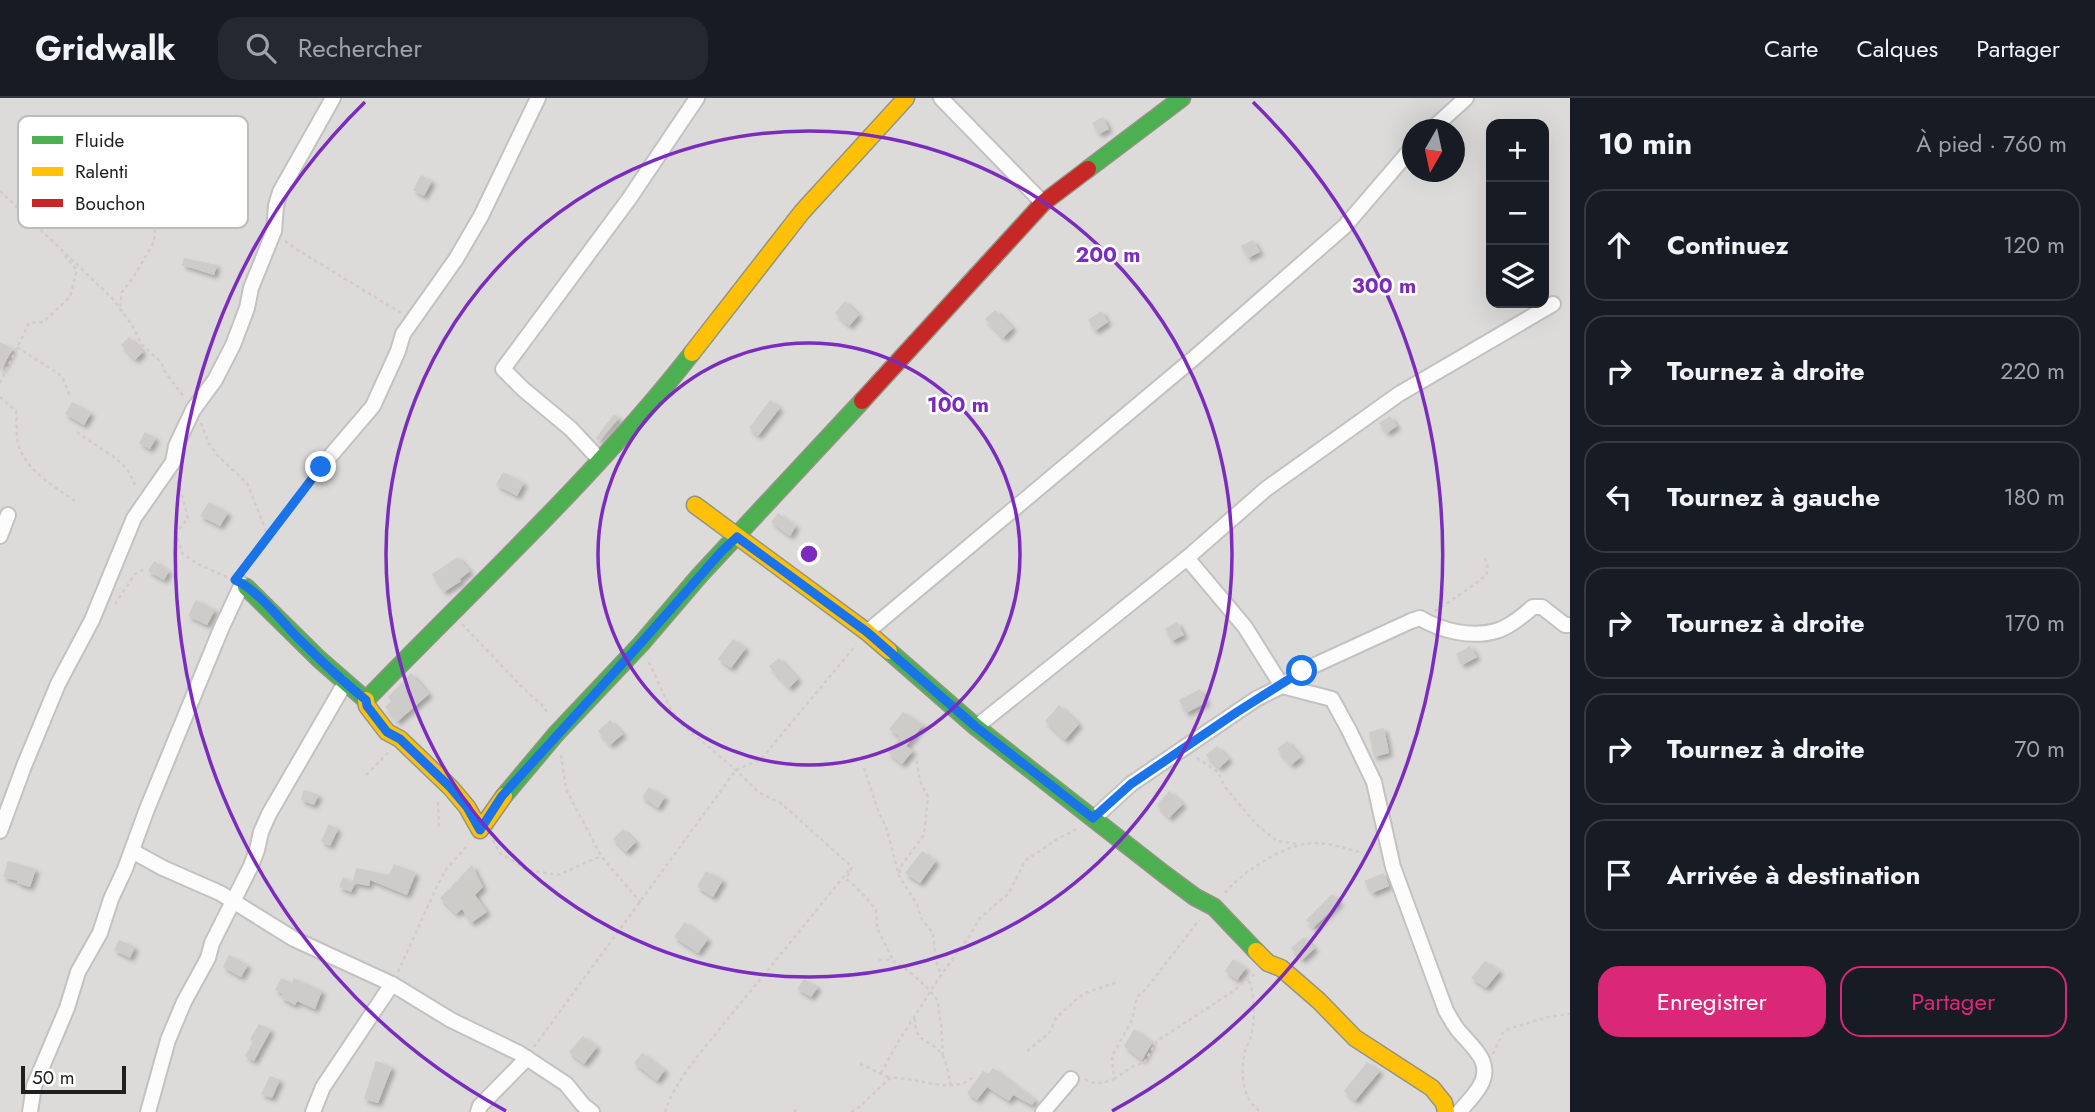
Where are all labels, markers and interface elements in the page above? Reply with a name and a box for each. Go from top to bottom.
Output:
search box [218,17,708,80]
text: Gridwalk [35,25,176,72]
icon: search [242,29,280,67]
text: Rechercher [298,29,422,67]
text: Carte [1764,31,1818,66]
text: Calques [1856,31,1938,66]
text: Partager [1976,31,2060,66]
legend [18,116,248,228]
north arrow [1402,119,1465,182]
map controls [1486,119,1549,308]
button: + [1486,119,1549,182]
text: 10 min [1598,122,1692,165]
text: Fluide [75,127,125,154]
text: À pied · 760 m [1916,127,2067,161]
text: Ralenti [75,158,128,185]
button: − [1486,182,1549,245]
text: Bouchon [75,190,145,217]
icon: ahead [1600,226,1638,264]
text: Continuez [1667,226,1789,264]
text: 120 m [2003,228,2065,262]
text: 200 m [1075,240,1141,270]
button: layers [1486,245,1549,308]
text: 300 m [1352,271,1416,301]
icon: right [1600,352,1638,390]
text: Tournez à droite [1667,352,1865,390]
text: 220 m [2000,354,2065,388]
text: 100 m [927,390,989,420]
route end [305,451,336,482]
icon: left [1600,478,1638,516]
text: Tournez à gauche [1667,478,1880,516]
text: 180 m [2003,480,2065,514]
centre of rings [797,542,821,566]
icon: right [1600,604,1638,642]
text: Tournez à droite [1667,604,1865,642]
text: 170 m [2004,606,2065,640]
route start [1286,655,1317,686]
icon: right [1600,730,1638,768]
text: Tournez à droite [1667,730,1865,768]
text: 70 m [2014,732,2065,766]
icon: arrive [1600,856,1638,894]
text: Arrivée à destination [1667,856,1920,894]
button: Enregistrer [1598,966,1826,1037]
button: Partager [1840,966,2067,1037]
scale bar [21,1063,126,1095]
text: 50 m [32,1064,75,1091]

